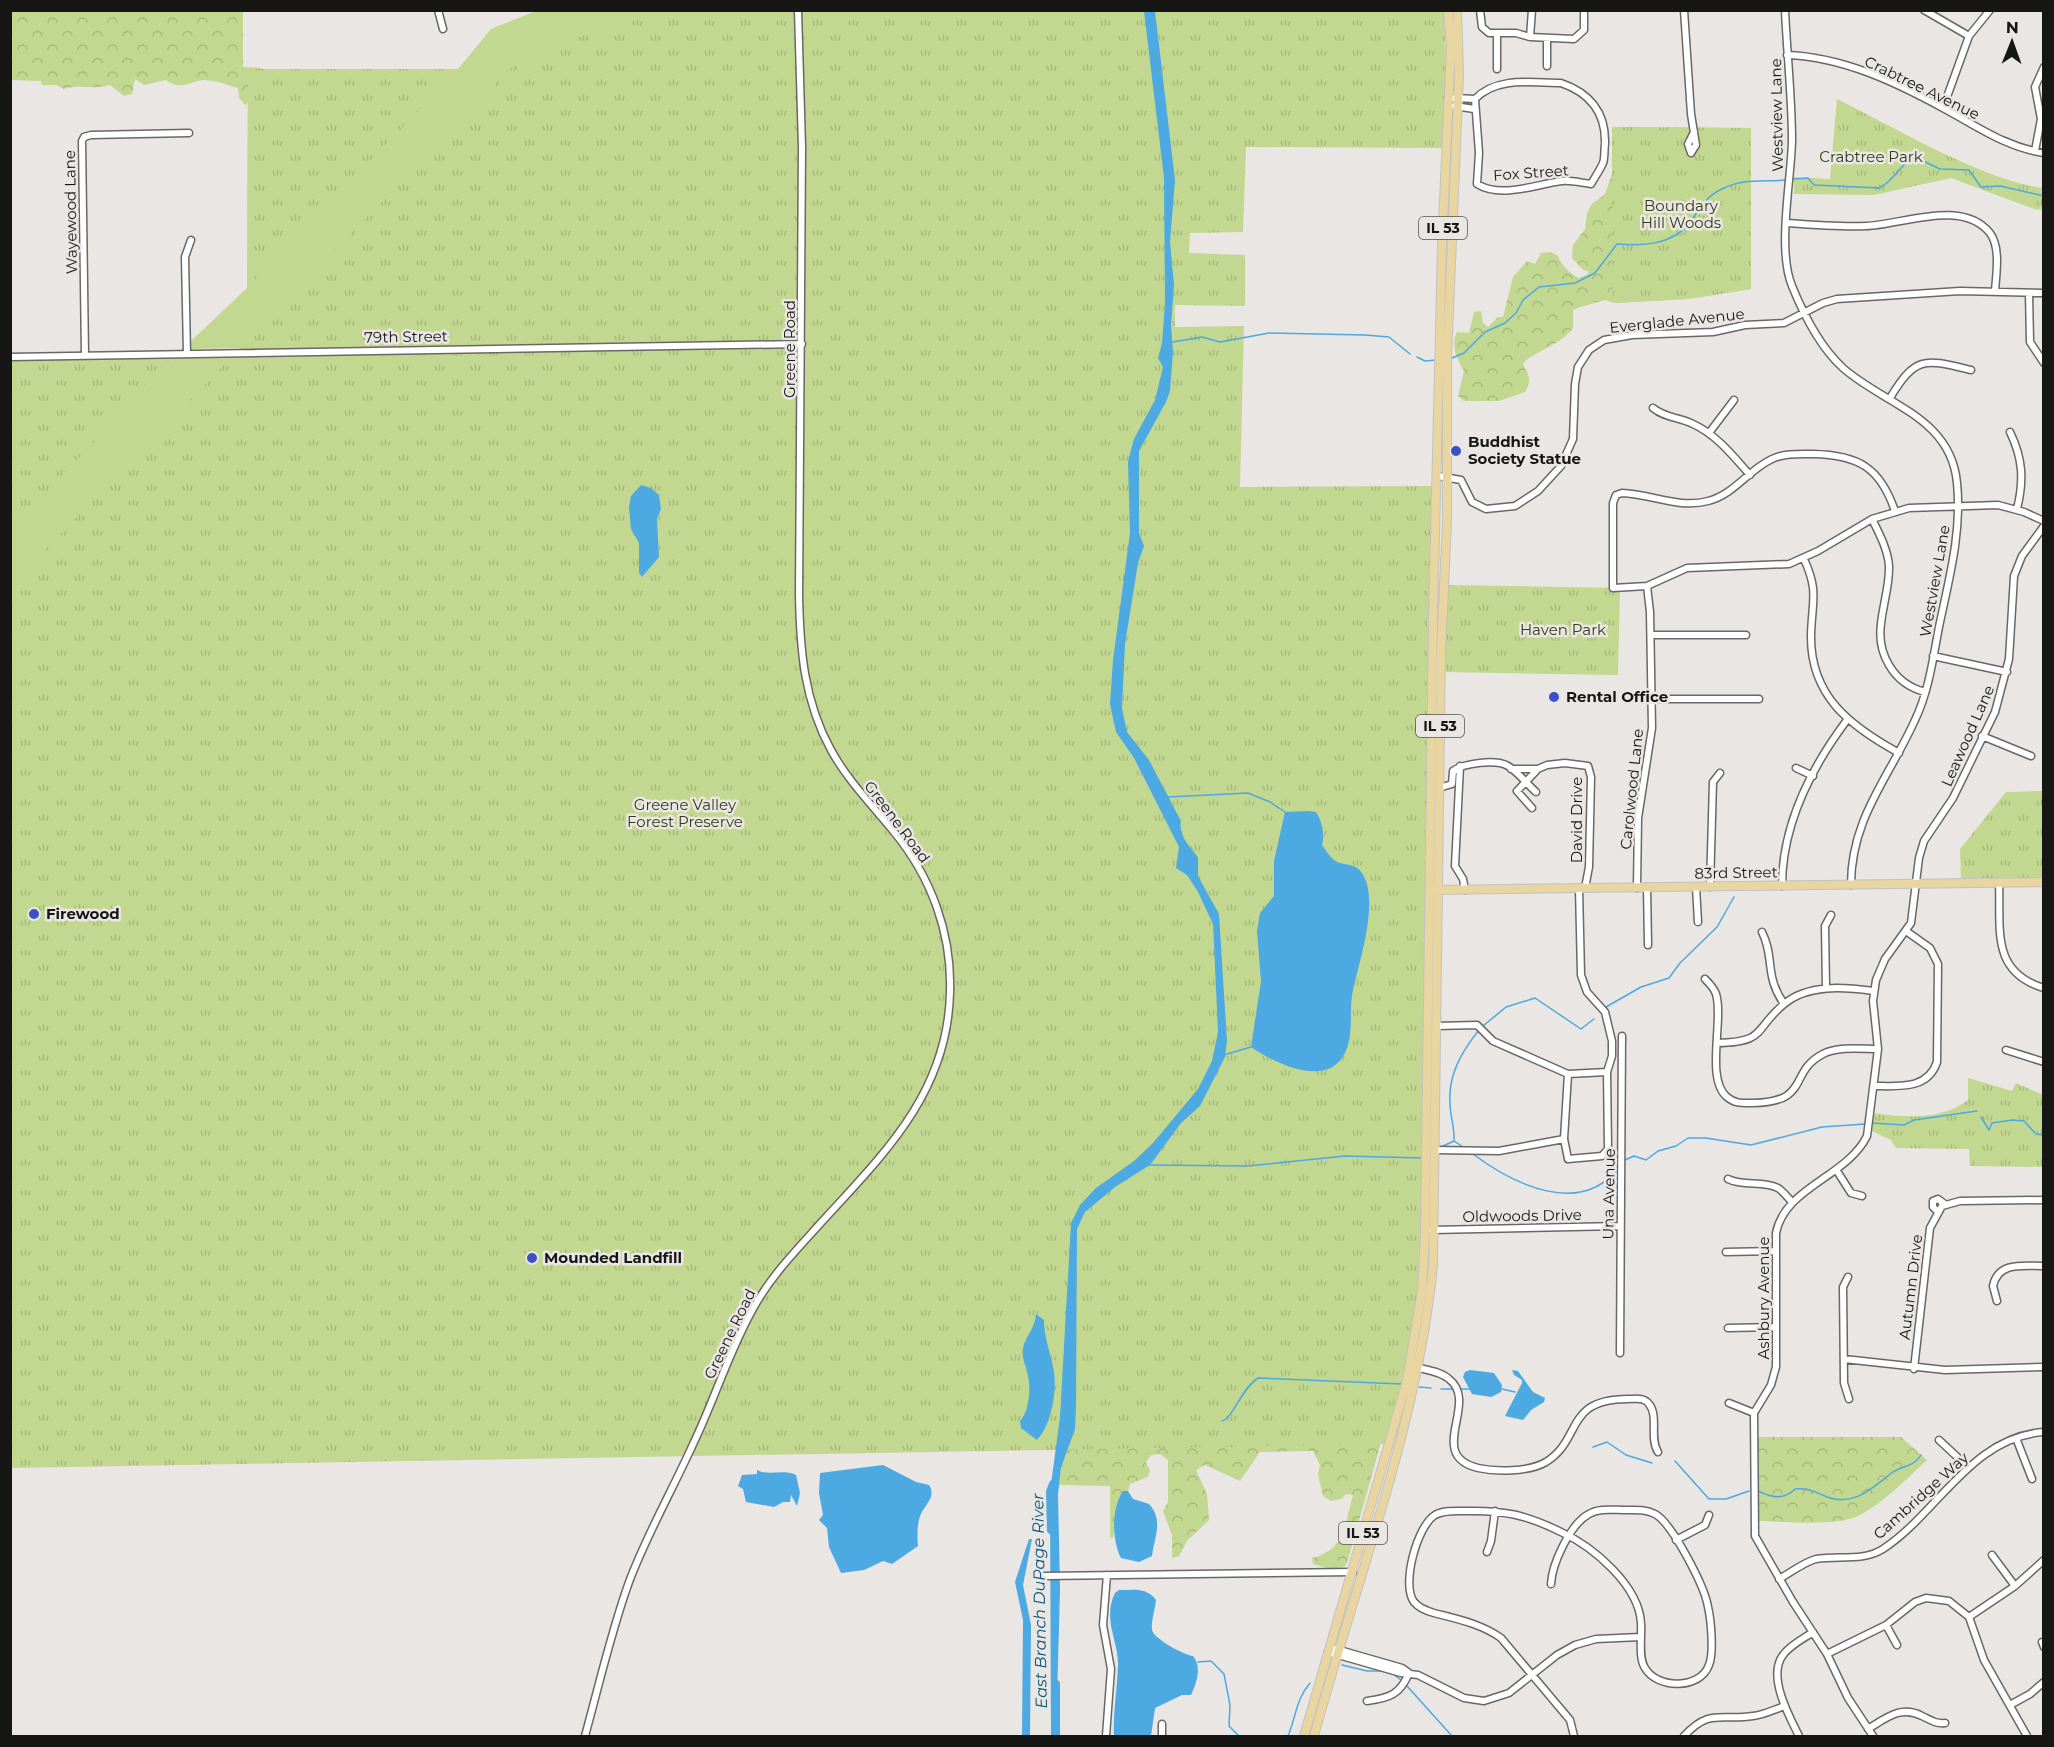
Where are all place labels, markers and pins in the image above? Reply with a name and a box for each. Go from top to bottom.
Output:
place label: Buddhist Society Statue [1468,432,1581,468]
marker: Buddhist Society Statue [1449,444,1463,458]
place label: Rental Office [1566,687,1668,706]
marker: Rental Office [1547,690,1561,704]
place label: Firewood [46,904,120,923]
marker: Firewood [27,907,41,921]
place label: Mounded Landfill [544,1248,682,1267]
marker: Mounded Landfill [525,1251,539,1265]

